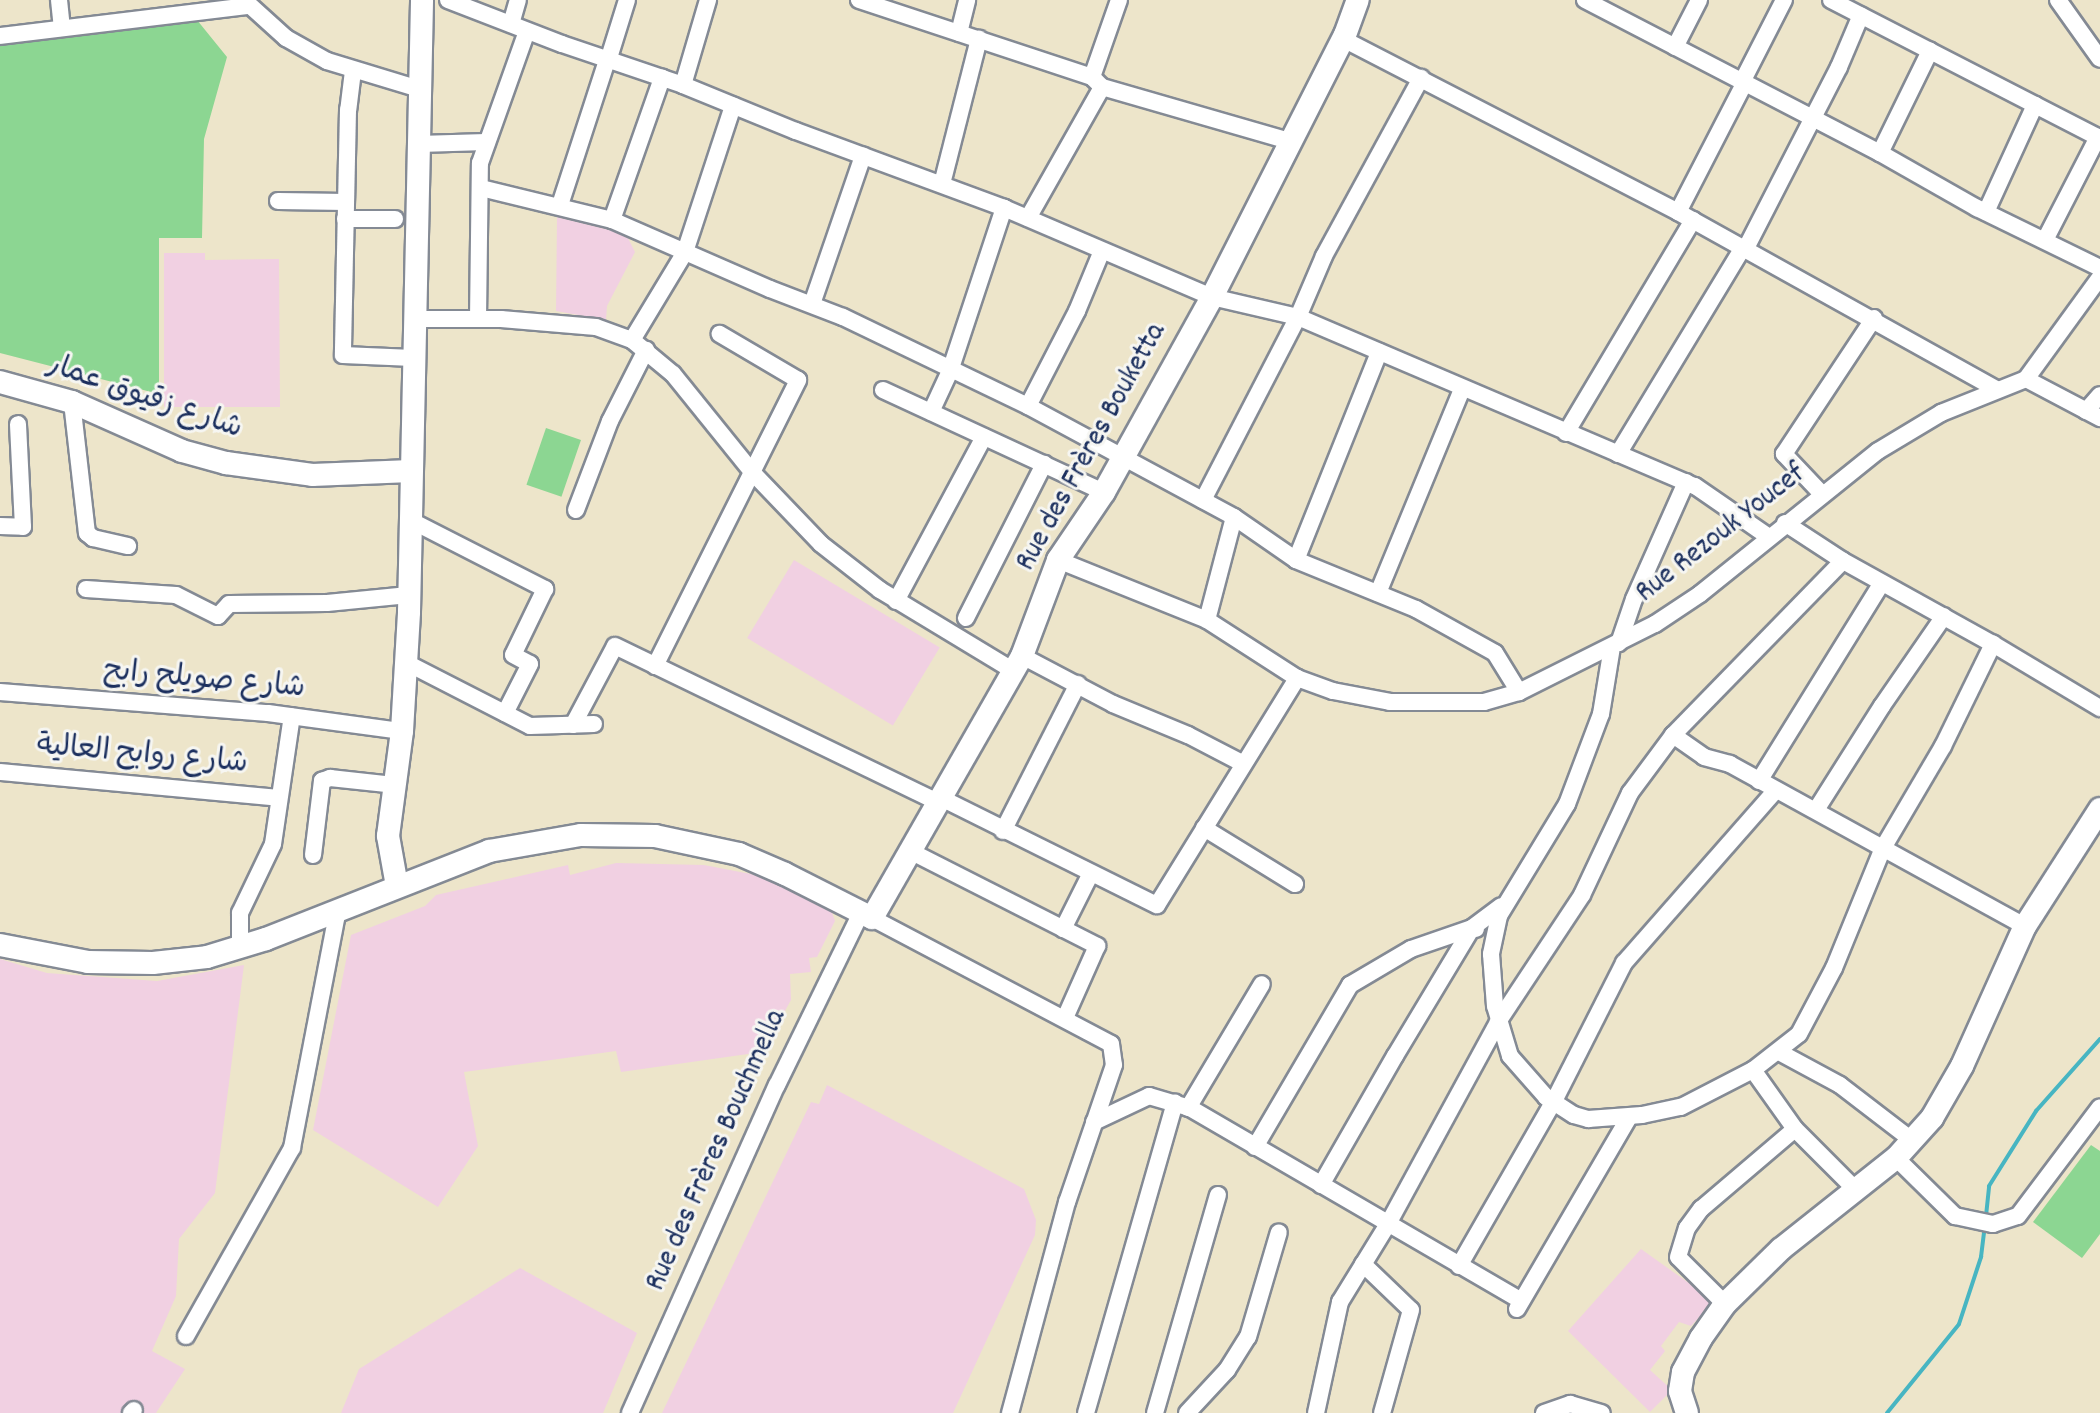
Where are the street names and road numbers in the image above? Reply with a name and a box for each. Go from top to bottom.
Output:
street label: Rue des Frères Bouketta [1010,318,1176,578]
street label: شارع زقيوق عمار [42,349,246,449]
street label: Rue Rezouk Youcef [1630,458,1814,612]
street label: شارع صويلح رابح [102,655,306,709]
street label: شارع روابح العالية [35,730,249,784]
street label: Rue des Frères Bouchmella [640,1005,796,1297]

